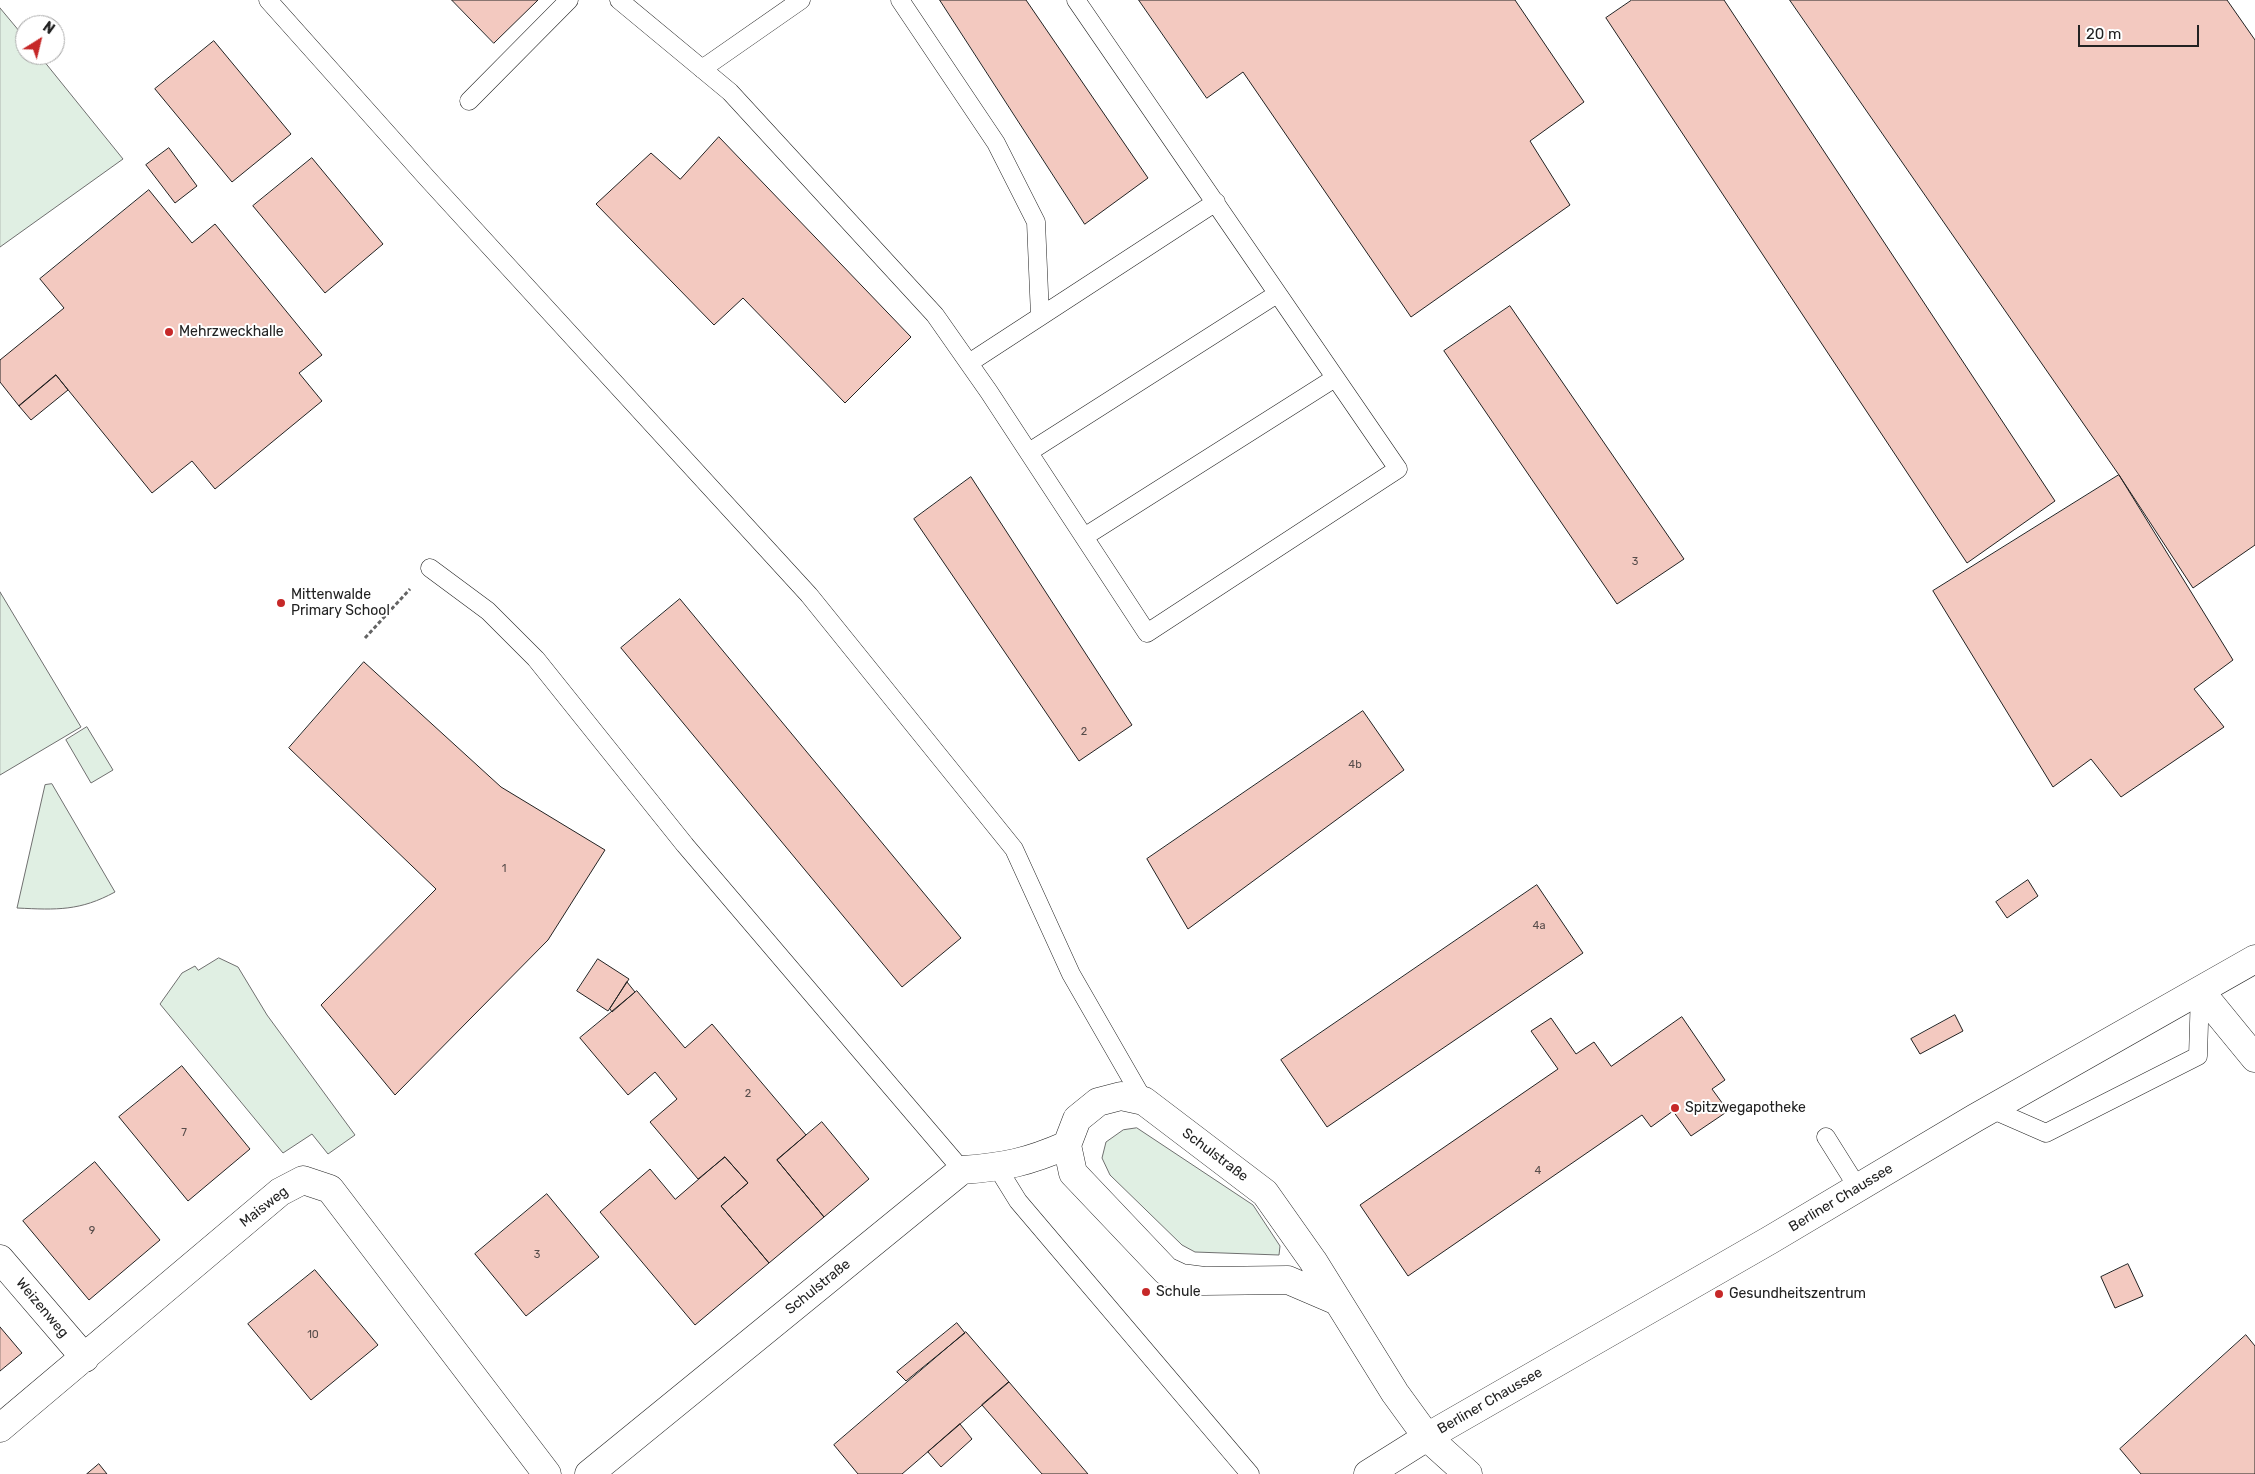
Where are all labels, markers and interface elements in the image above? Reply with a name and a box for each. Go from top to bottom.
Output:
north arrow [15,15,65,65]
scale bar [2080,15,2201,47]
text: N [39,18,58,38]
text: 20 m [2086,25,2121,43]
place label: Mehrzweckhalle [179,324,284,340]
marker: Mehrzweckhalle [163,326,175,338]
house number: 3 [1632,555,1638,569]
place label: Mittenwalde Primary School [291,587,390,620]
marker: Mittenwalde Primary School [275,597,287,609]
house number: 2 [1081,725,1087,739]
house number: 4b [1348,758,1362,772]
house number: 1 [502,862,506,876]
house number: 4a [1533,919,1545,933]
house number: 2 [745,1087,751,1101]
place label: Spitzwegapotheke [1685,1100,1806,1116]
marker: Spitzwegapotheke [1669,1102,1681,1114]
street label: Schulstraße [1179,1125,1251,1185]
house number: 7 [181,1126,187,1140]
street label: Berliner Chaussee [1786,1160,1896,1236]
house number: 4 [1535,1164,1541,1178]
street label: Maisweg [237,1183,291,1231]
house number: 9 [89,1224,95,1238]
house number: 3 [534,1248,540,1262]
street label: Schulstraße [782,1256,854,1318]
street label: Weizenweg [12,1275,72,1341]
place label: Schule [1156,1284,1201,1300]
marker: Schule [1140,1286,1152,1298]
place label: Gesundheitszentrum [1729,1286,1866,1302]
marker: Gesundheitszentrum [1713,1288,1725,1300]
house number: 10 [307,1328,319,1342]
street label: Berliner Chaussee [1435,1364,1545,1438]

